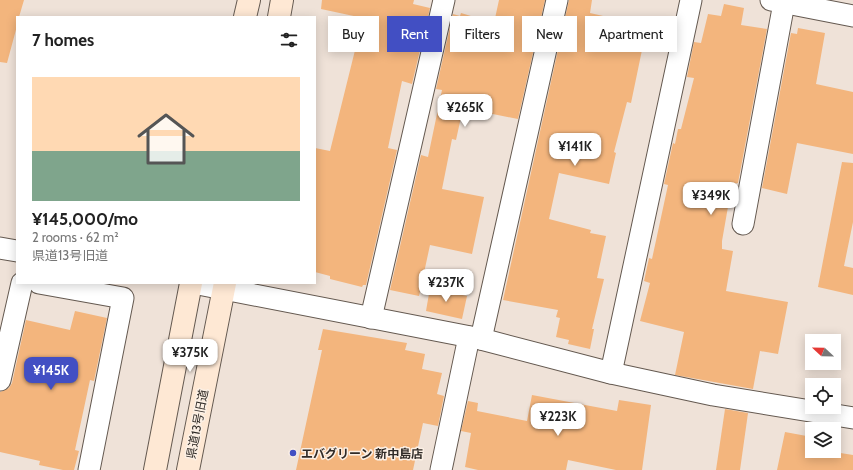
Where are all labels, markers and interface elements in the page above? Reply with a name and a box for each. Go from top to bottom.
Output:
chip: Buy [328,16,379,52]
chip: Rent [387,16,442,52]
chip: Filters [450,16,514,52]
chip: New [522,16,577,52]
chip: Apartment [585,16,677,52]
icon: filters [278,29,300,51]
text: 7 homes [32,30,94,50]
pin: ¥265K [437,94,493,128]
text: ¥265K [446,99,484,115]
icon: home [130,103,202,175]
pin: ¥141K [547,133,603,167]
text: ¥141K [558,138,592,154]
pin: ¥349K [683,182,739,216]
text: ¥349K [692,187,730,203]
text: ¥145,000/mo [32,209,138,229]
text: 2 rooms · 62 m² [32,229,119,245]
text: 県道13号旧道 [32,247,108,263]
pin: ¥237K [418,269,474,303]
text: ¥237K [428,274,464,290]
north arrow [805,334,841,370]
map controls [805,334,841,458]
pin: ¥375K [162,339,218,373]
text: ¥375K [172,344,208,360]
pin: ¥145K [23,357,79,391]
text: ¥145K [33,362,69,378]
button: locate [805,378,841,414]
street label: 県道13号旧道 [183,388,211,460]
pin: ¥223K [530,403,586,437]
text: ¥223K [540,408,576,424]
button: layers [805,422,841,458]
place label: エバグリーン 新中島店 [301,446,423,461]
marker: エバグリーン 新中島店 [288,448,298,458]

